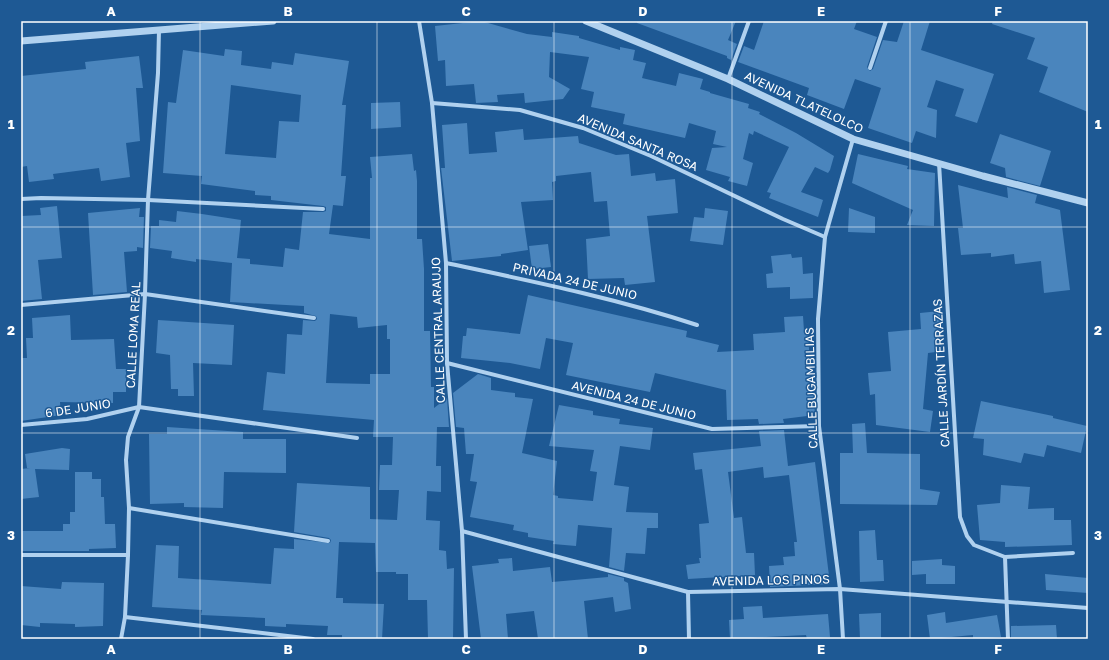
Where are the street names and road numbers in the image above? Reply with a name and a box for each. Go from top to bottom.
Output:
street label: AVENIDA TLATELOLCO [742,68,866,136]
street label: AVENIDA SANTA ROSA [576,110,700,174]
street label: CALLE CENTRAL ARAUJO [428,257,448,403]
street label: PRIVADA 24 DE JUNIO [511,259,639,303]
street label: CALLE LOMA REAL [123,281,143,389]
street label: CALLE JARDÍN TERRAZAS [930,298,952,448]
street label: CALLE BUGAMBILIAS [801,327,821,449]
street label: AVENIDA 24 DE JUNIO [570,377,698,423]
street label: 6 DE JUNIO [44,395,112,421]
street label: AVENIDA LOS PINOS [712,571,830,589]

